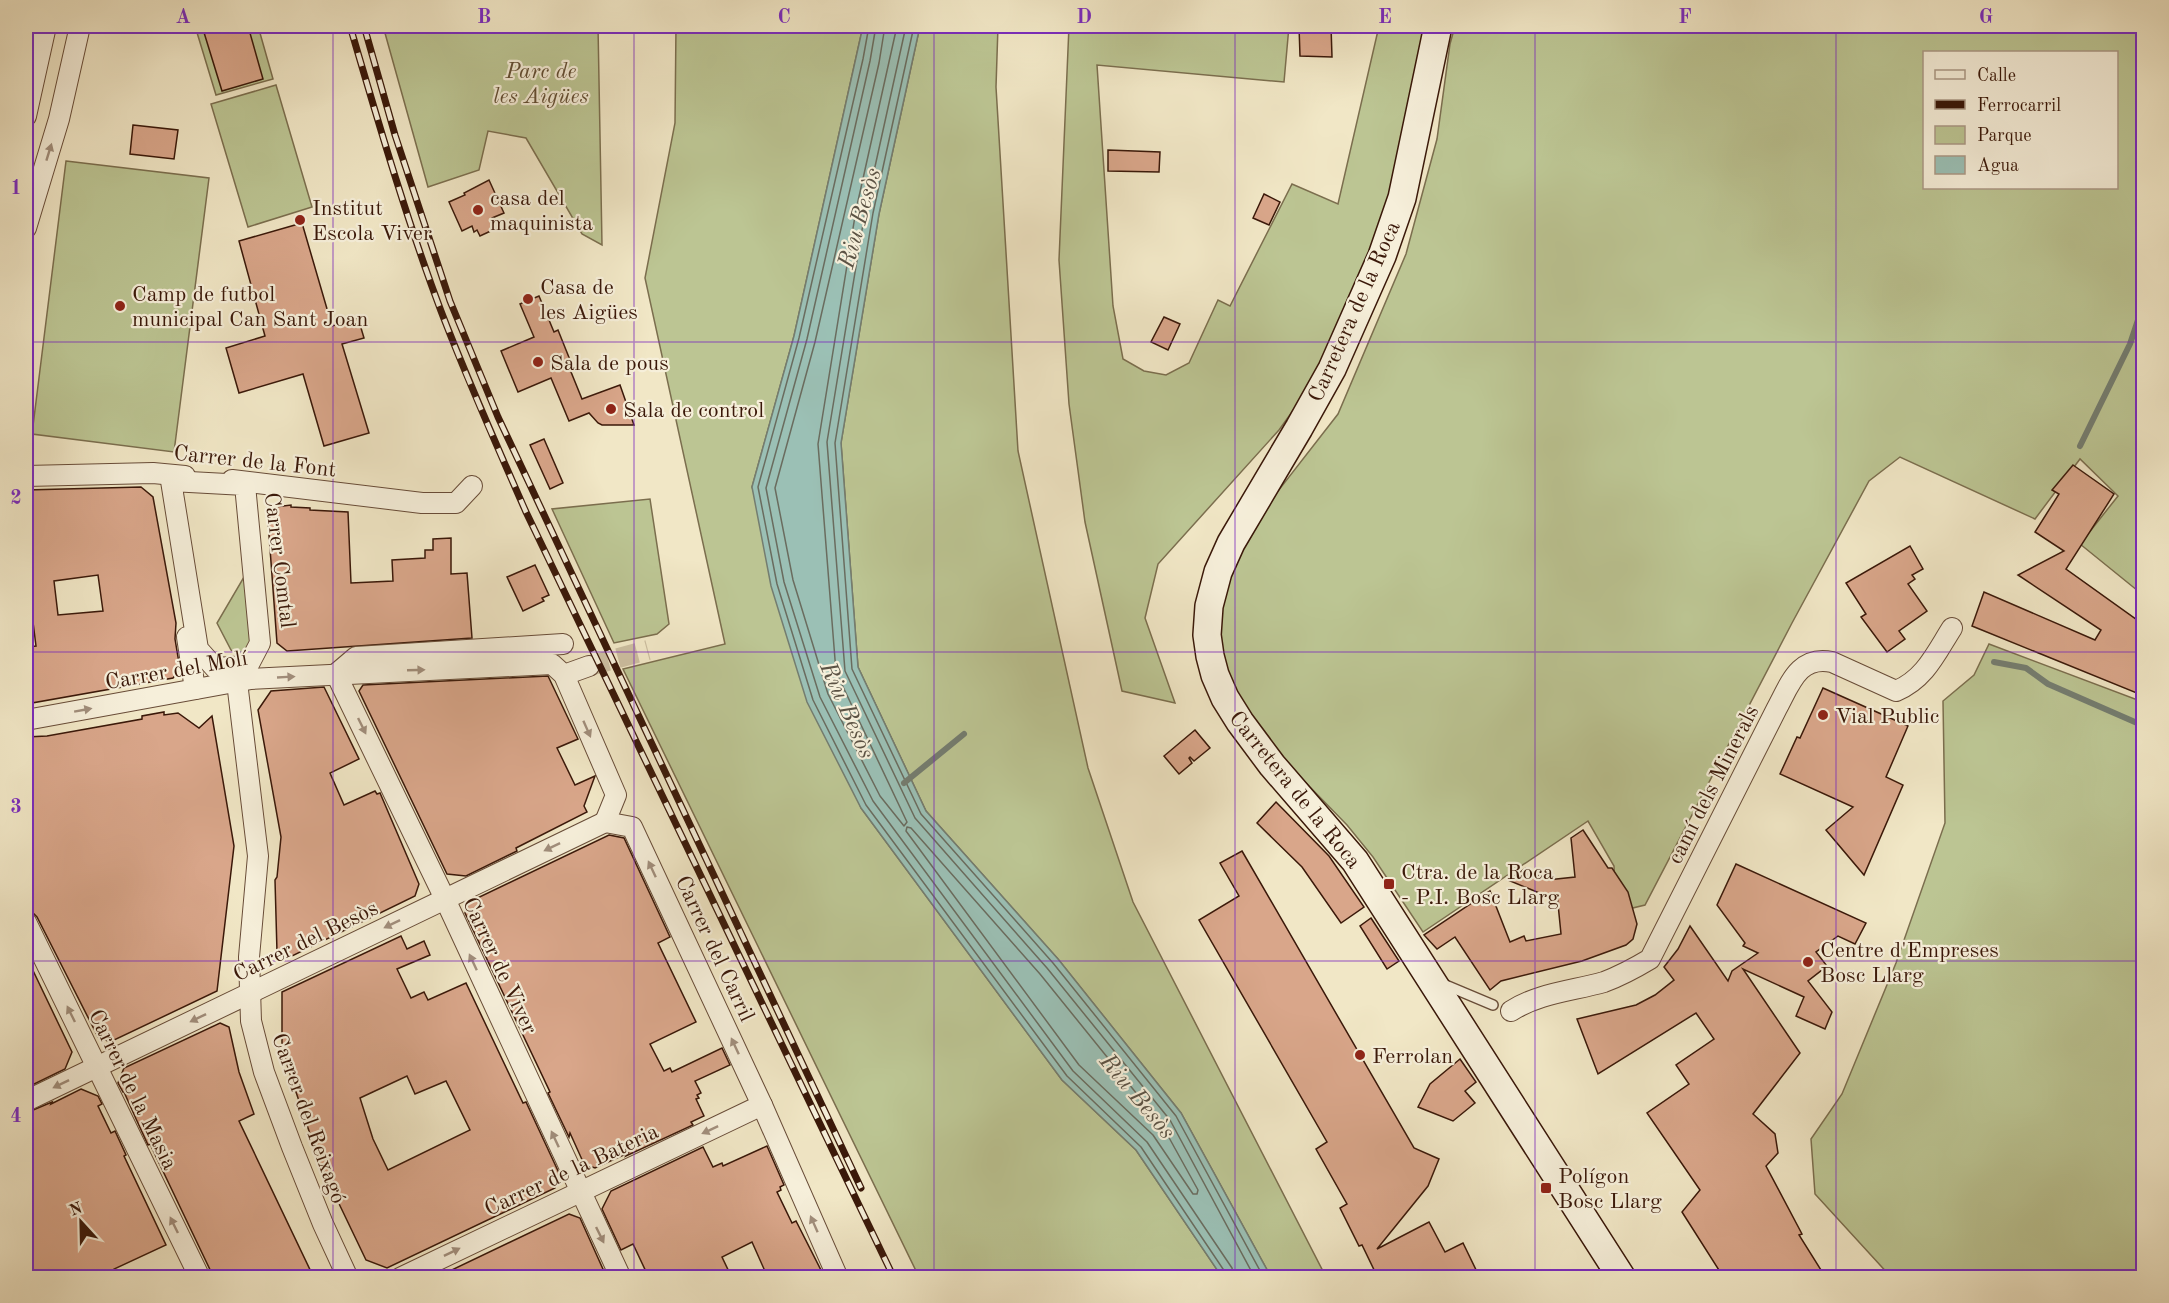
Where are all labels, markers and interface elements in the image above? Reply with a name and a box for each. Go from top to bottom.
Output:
text: A [175,8,191,28]
text: B [477,8,491,28]
text: C [777,8,791,28]
text: D [1076,8,1092,28]
text: E [1378,8,1392,28]
text: F [1678,8,1692,28]
text: G [1979,8,1993,28]
legend [1923,51,2118,189]
park label: Parc de les Aigües [493,61,589,108]
text: Calle [1977,67,2016,85]
text: Ferrocarril [1977,97,2061,115]
text: Parque [1977,127,2032,145]
one-way arrow [45,143,54,161]
text: Agua [1977,157,2019,175]
water label: Riu Besòs [835,166,887,273]
text: 1 [10,179,22,199]
place label: casa del maquinista [490,188,593,235]
place label: Institut Escola Viver [312,198,432,245]
marker: casa del maquinista [471,203,485,217]
marker: Institut Escola Viver [293,213,307,227]
street label: Carretera de la Roca [1305,218,1405,406]
place label: Casa de les Aigües [540,277,638,324]
place label: Camp de futbol municipal Can Sant Joan [132,284,368,331]
marker: Casa de les Aigües [521,292,535,306]
marker: Camp de futbol municipal Can Sant Joan [113,299,127,313]
place label: Sala de pous [550,353,669,375]
marker: Sala de pous [531,355,545,369]
place label: Sala de control [623,400,764,422]
marker: Sala de control [604,402,618,416]
street label: Carrer de la Font [172,443,337,481]
text: 2 [10,489,22,509]
street label: Carrer Comtal [260,491,298,629]
street label: Carrer del Molí [104,647,250,694]
water label: Riu Besòs [814,658,878,763]
one-way arrow [406,666,425,675]
one-way arrow [277,672,296,681]
street label: camí dels Minerals [1664,702,1763,868]
one-way arrow [74,705,93,714]
place label: Vial Public [1835,706,1939,728]
street label: Carretera de la Roca [1224,707,1365,873]
marker: Vial Public [1816,708,1830,722]
one-way arrow [357,718,366,735]
one-way arrow [582,720,592,738]
text: 3 [10,798,22,818]
one-way arrow [544,843,561,852]
one-way arrow [648,861,657,878]
place label: Ctra. de la Roca - P.I. Bosc Llarg [1401,862,1559,909]
street label: Carrer del Carril [671,873,758,1025]
marker: Ctra. de la Roca - P.I. Bosc Llarg [1382,877,1396,891]
street label: Carrer de Viver [458,894,541,1038]
street label: Carrer del Besòs [230,897,382,986]
one-way arrow [383,920,400,929]
place label: Centre d'Empreses Bosc Llarg [1820,940,1999,987]
one-way arrow [469,953,478,970]
marker: Centre d'Empreses Bosc Llarg [1801,955,1815,969]
one-way arrow [66,1006,75,1023]
street label: Carrer de la Masia [84,1006,181,1174]
one-way arrow [189,1014,206,1023]
street label: Carrer del Reixagó [267,1031,349,1207]
one-way arrow [730,1037,739,1054]
place label: Ferrolan [1372,1046,1453,1068]
marker: Ferrolan [1353,1048,1367,1062]
water label: Riu Besòs [1093,1049,1179,1145]
one-way arrow [52,1079,69,1088]
text: 4 [10,1107,22,1127]
street label: Carrer de la Bateria [481,1121,662,1221]
one-way arrow [701,1125,718,1134]
one-way arrow [549,1130,559,1148]
place label: Polígon Bosc Llarg [1558,1166,1662,1213]
marker: Polígon Bosc Llarg [1539,1181,1553,1195]
north arrow [51,1192,111,1252]
text: N [67,1200,86,1220]
one-way arrow [809,1214,819,1232]
one-way arrow [169,1216,179,1233]
one-way arrow [595,1226,604,1243]
one-way arrow [444,1248,461,1257]

